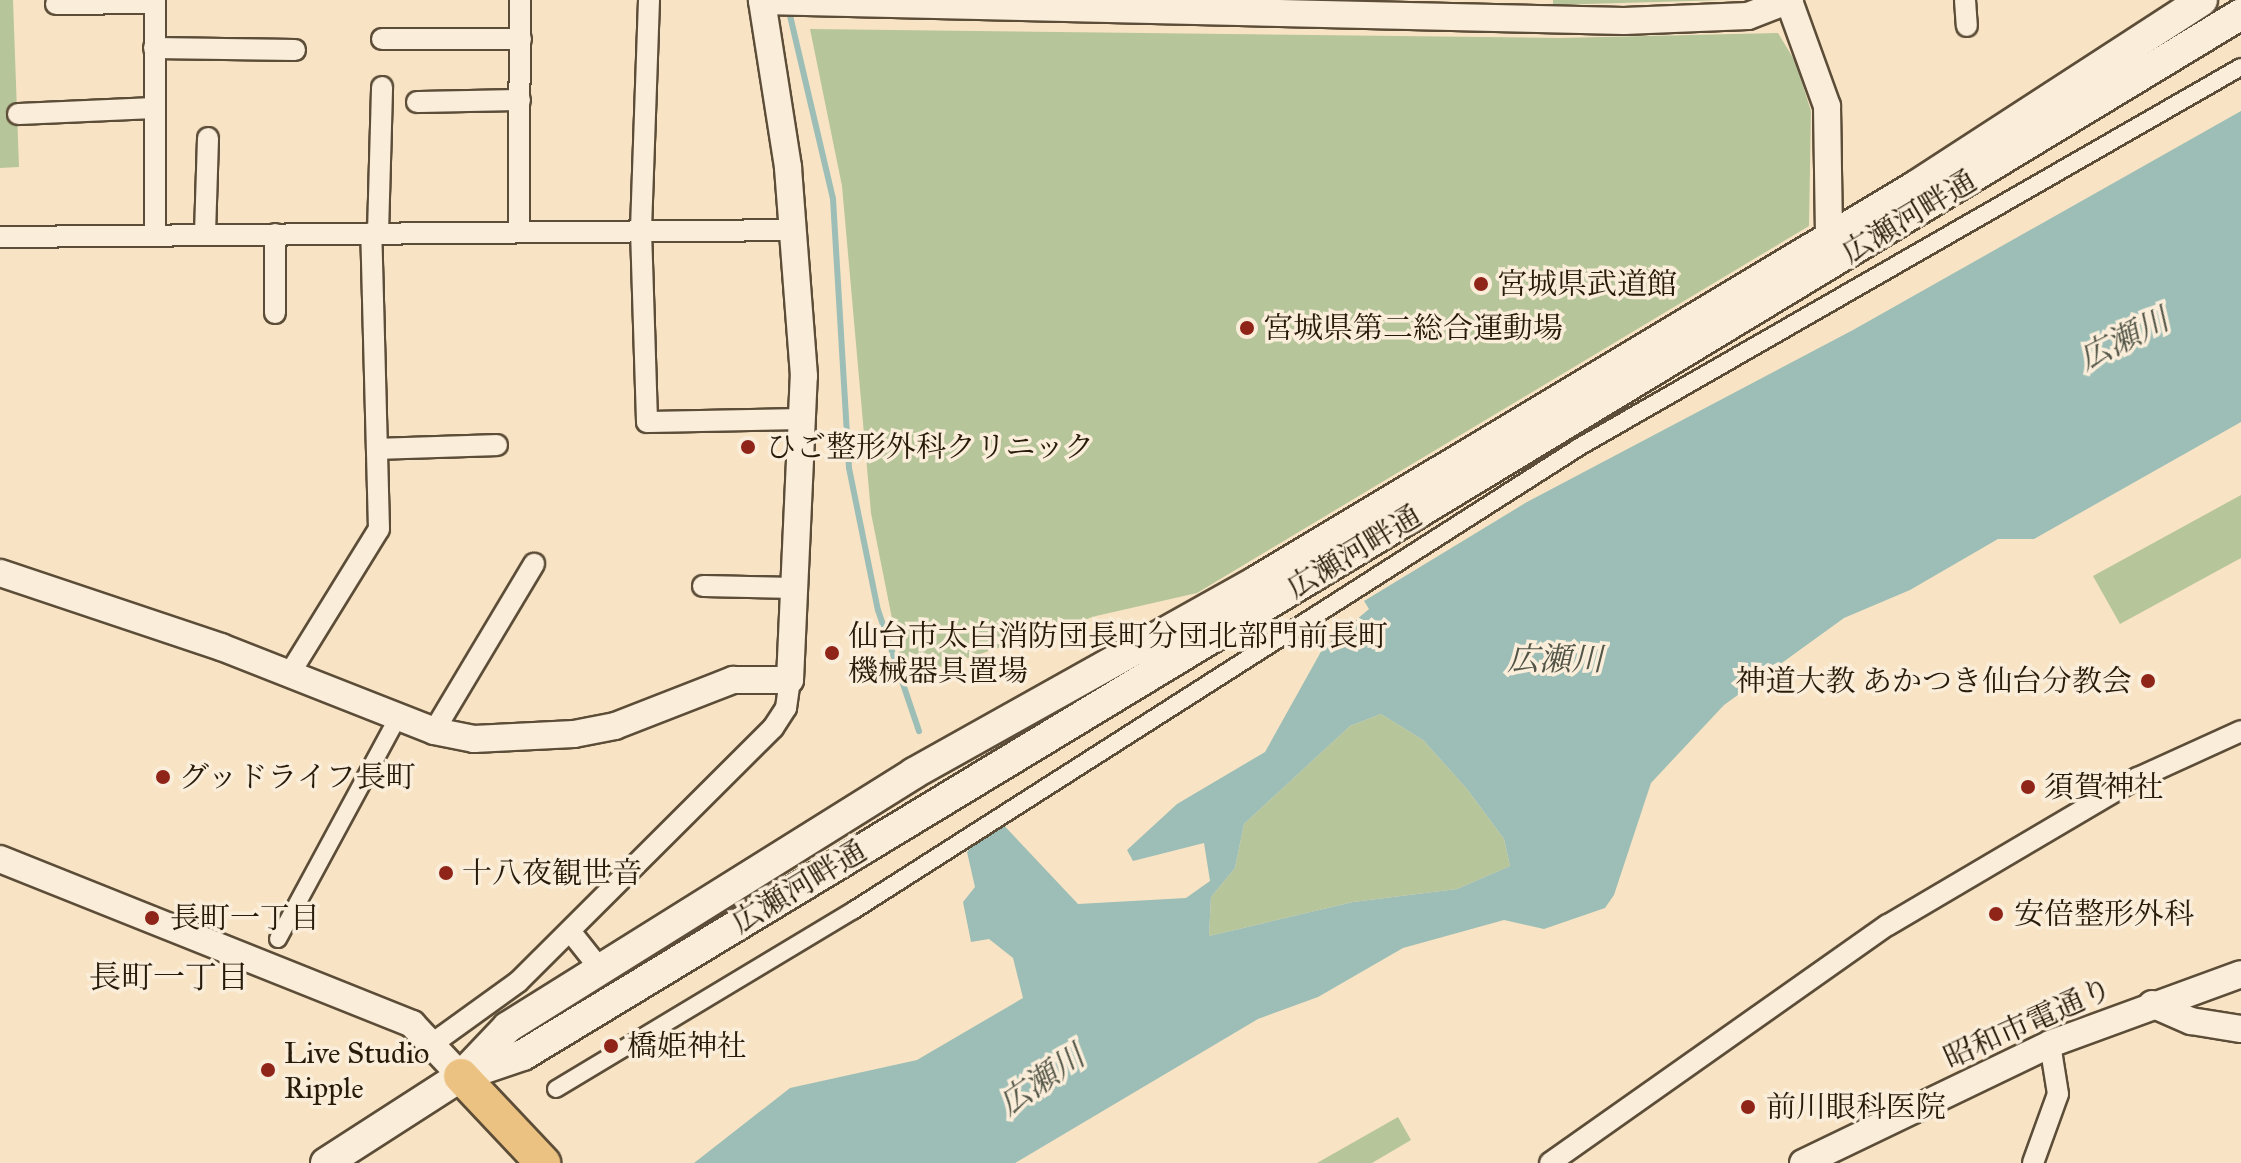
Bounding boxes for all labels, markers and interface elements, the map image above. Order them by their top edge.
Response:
street label: 広瀬河畔通 [1835,163,1983,271]
place label: 宮城県武道館 [1497,266,1677,302]
marker: 宮城県武道館 [1472,275,1490,293]
water label: 広瀬川 [2073,301,2175,379]
place label: 宮城県第二総合運動場 [1263,310,1563,346]
marker: 宮城県第二総合運動場 [1238,319,1256,337]
place label: ひご整形外科クリニック [766,429,1096,465]
marker: ひご整形外科クリニック [737,436,759,458]
street label: 広瀬河畔通 [1280,498,1428,606]
place label: 仙台市太白消防団長町分団北部門前長町 機械器具置場 [848,618,1388,688]
water label: 広瀬川 [1507,641,1603,679]
marker: 仙台市太白消防団長町分団北部門前長町 機械器具置場 [823,644,841,662]
place label: 神道大教 あかつき仙台分教会 [1736,663,2132,699]
marker: 神道大教 あかつき仙台分教会 [2139,672,2157,690]
place label: グッドライフ長町 [179,759,419,795]
marker: グッドライフ長町 [154,768,172,786]
place label: 須賀神社 [2044,769,2164,805]
marker: 須賀神社 [2019,778,2037,796]
street label: 広瀬河畔通 [725,833,873,941]
place label: 十八夜観世音 [462,855,642,891]
marker: 十八夜観世音 [437,864,455,882]
place label: 安倍整形外科 [2014,896,2194,932]
place label: 長町一丁目 [170,900,320,936]
marker: 安倍整形外科 [1985,903,2007,925]
marker: 長町一丁目 [141,907,163,929]
district label: 長町一丁目 [89,959,249,997]
street label: 昭和市電通り [1938,970,2118,1076]
place label: 橋姫神社 [627,1028,747,1064]
place label: Live Studio Ripple [284,1035,429,1106]
marker: 橋姫神社 [602,1037,620,1055]
water label: 広瀬川 [992,1038,1092,1124]
marker: Live Studio Ripple [259,1061,277,1079]
place label: 前川眼科医院 [1766,1089,1946,1125]
marker: 前川眼科医院 [1737,1096,1759,1118]

